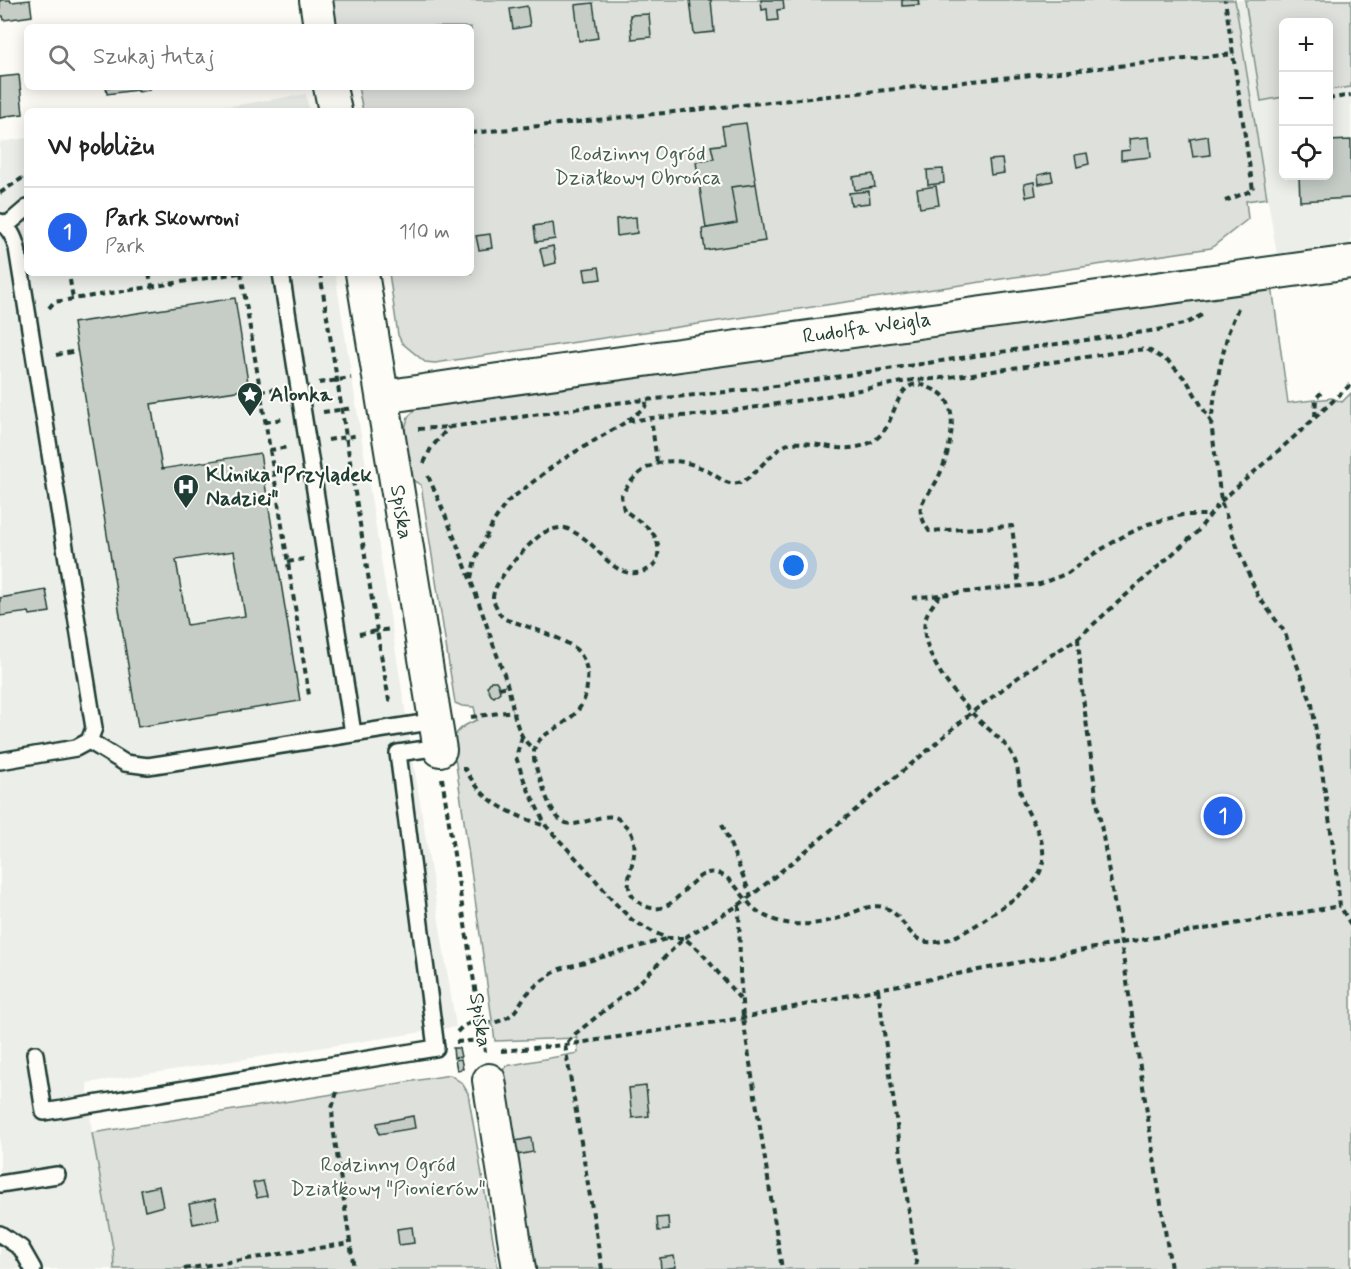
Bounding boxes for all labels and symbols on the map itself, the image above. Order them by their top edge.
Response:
park label: Rodzinny Ogród Działkowy Obrońca [555,140,721,192]
street label: Rudolfa Weigla [801,305,933,351]
place icon: Alonka [235,380,265,418]
place label: Alonka [270,381,334,409]
place label: Klinika "Przylądek Nadziei" [206,461,372,513]
hospital icon: Klinika "Przylądek Nadziei" [171,472,201,510]
street label: Spiska [383,483,419,541]
your location [779,551,808,580]
pin: 1 [1204,794,1242,838]
street label: Spiska [462,991,498,1049]
park label: Rodzinny Ogród Działkowy "Pionierów" [290,1151,486,1203]

